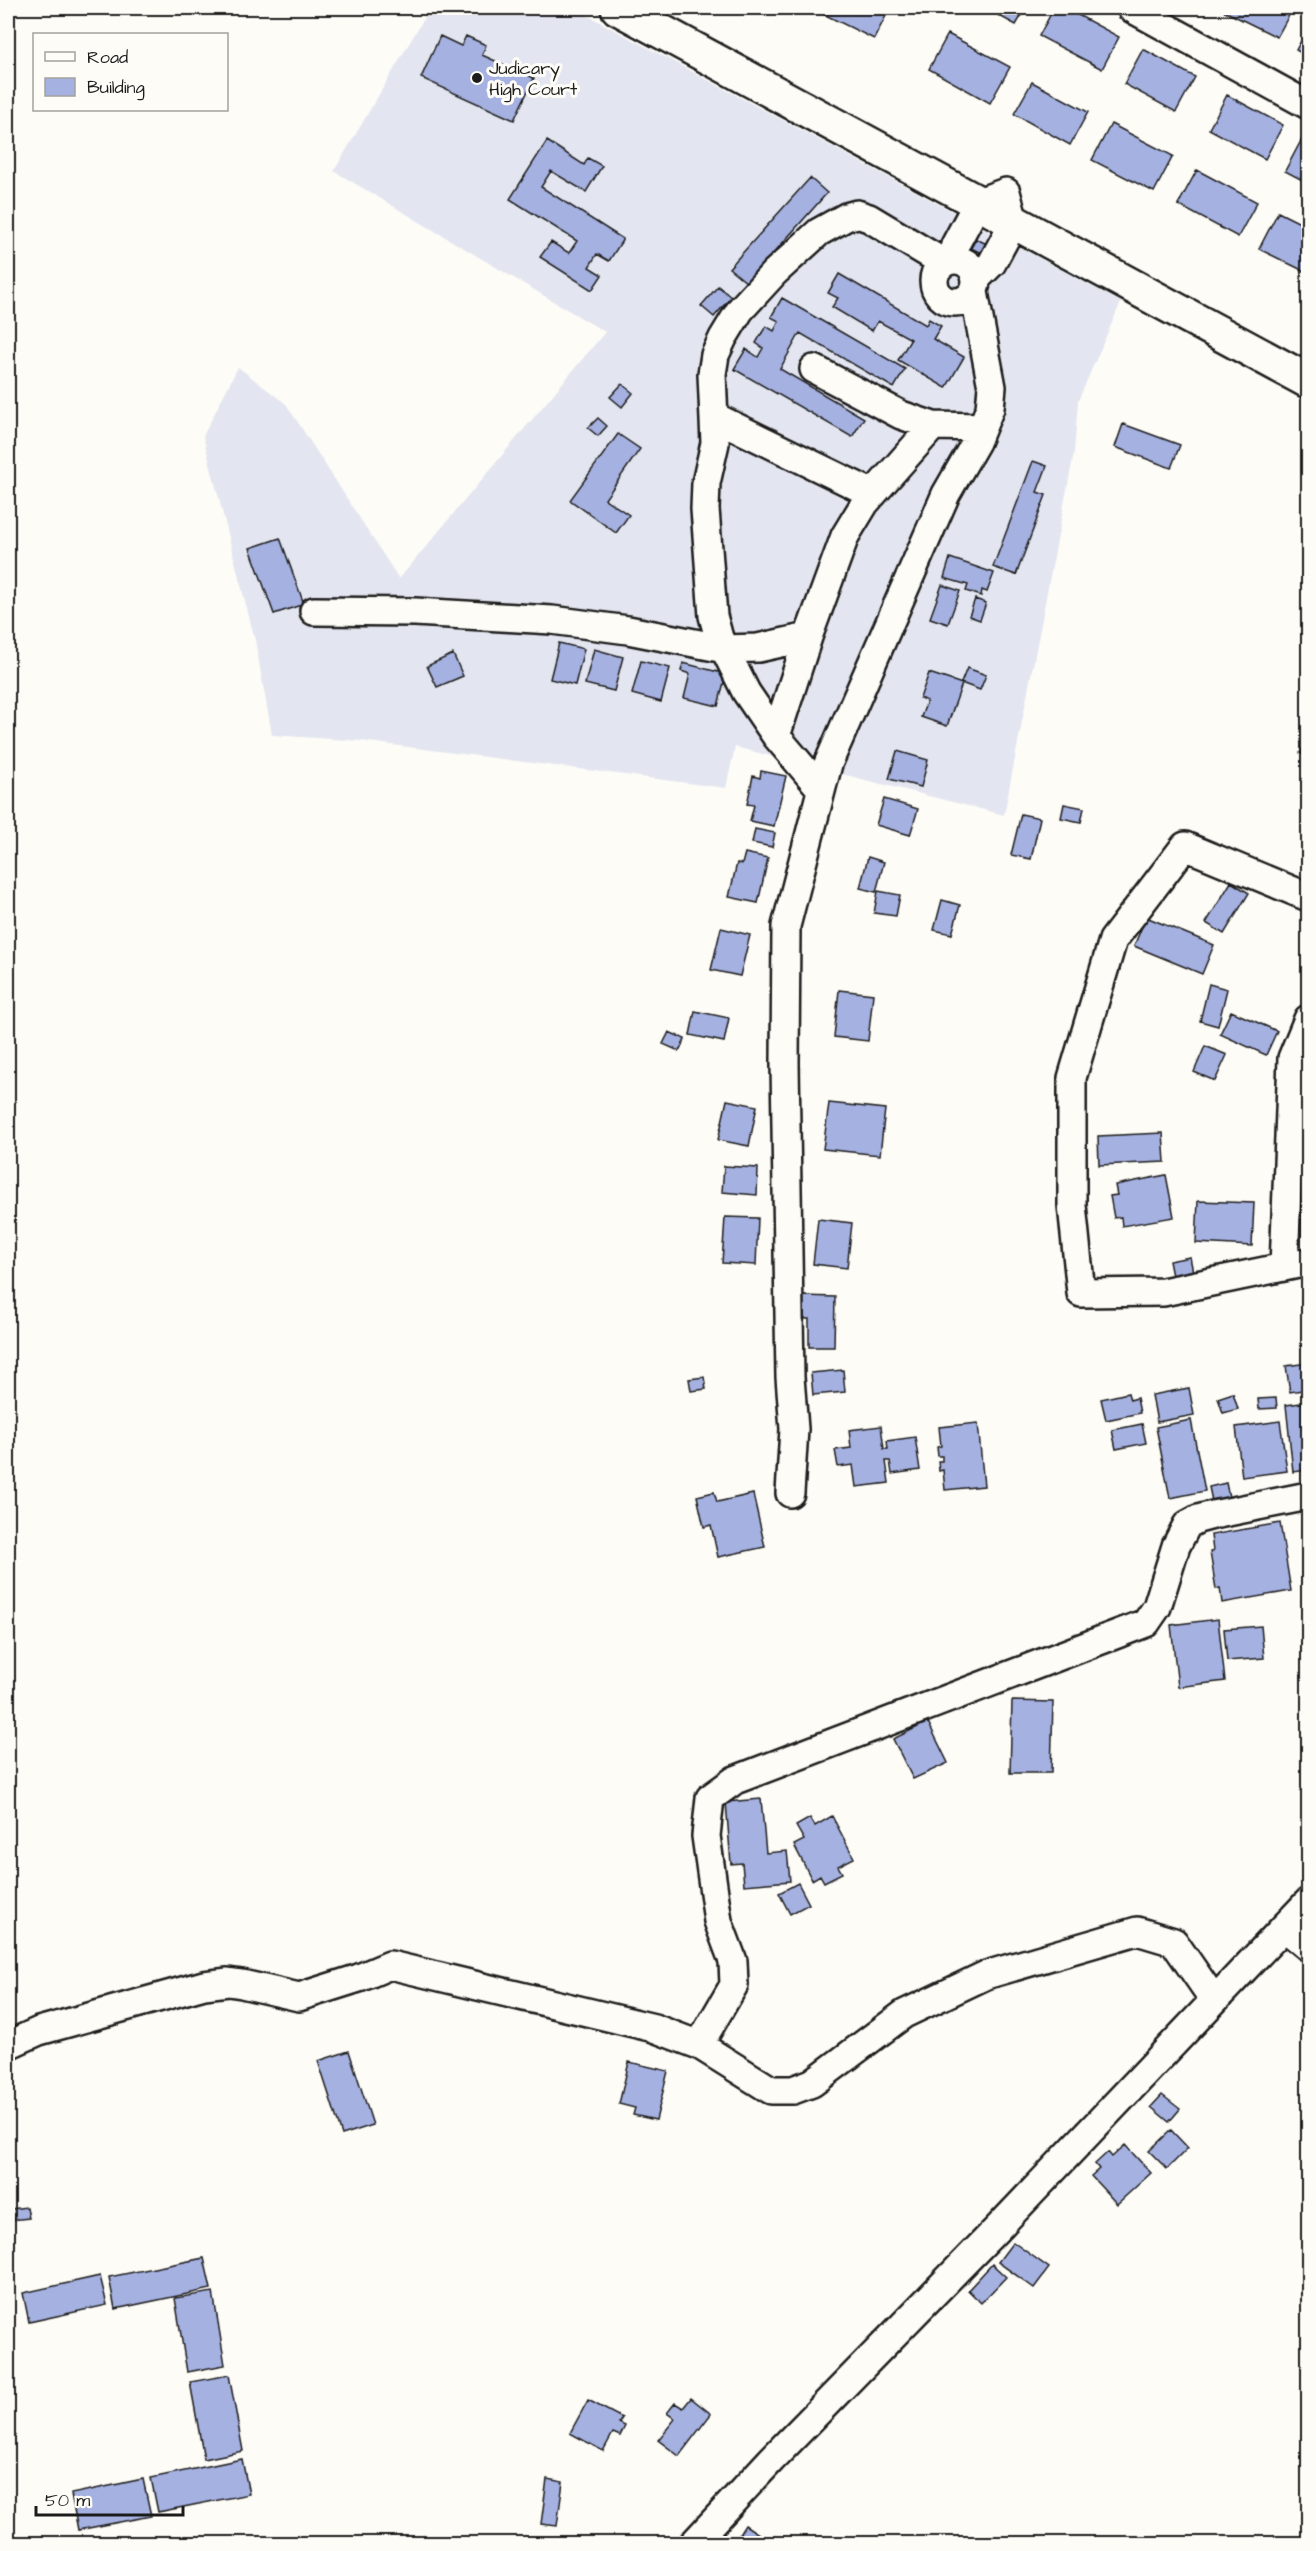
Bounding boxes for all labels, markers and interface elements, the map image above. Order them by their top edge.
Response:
legend [33,33,228,111]
text: Road [87,45,128,70]
place label: Judicary High Court [489,56,578,103]
marker: Judicary High Court [470,71,484,85]
text: Building [87,75,145,101]
scale bar [36,2479,183,2517]
text: 50 m [45,2488,90,2513]

